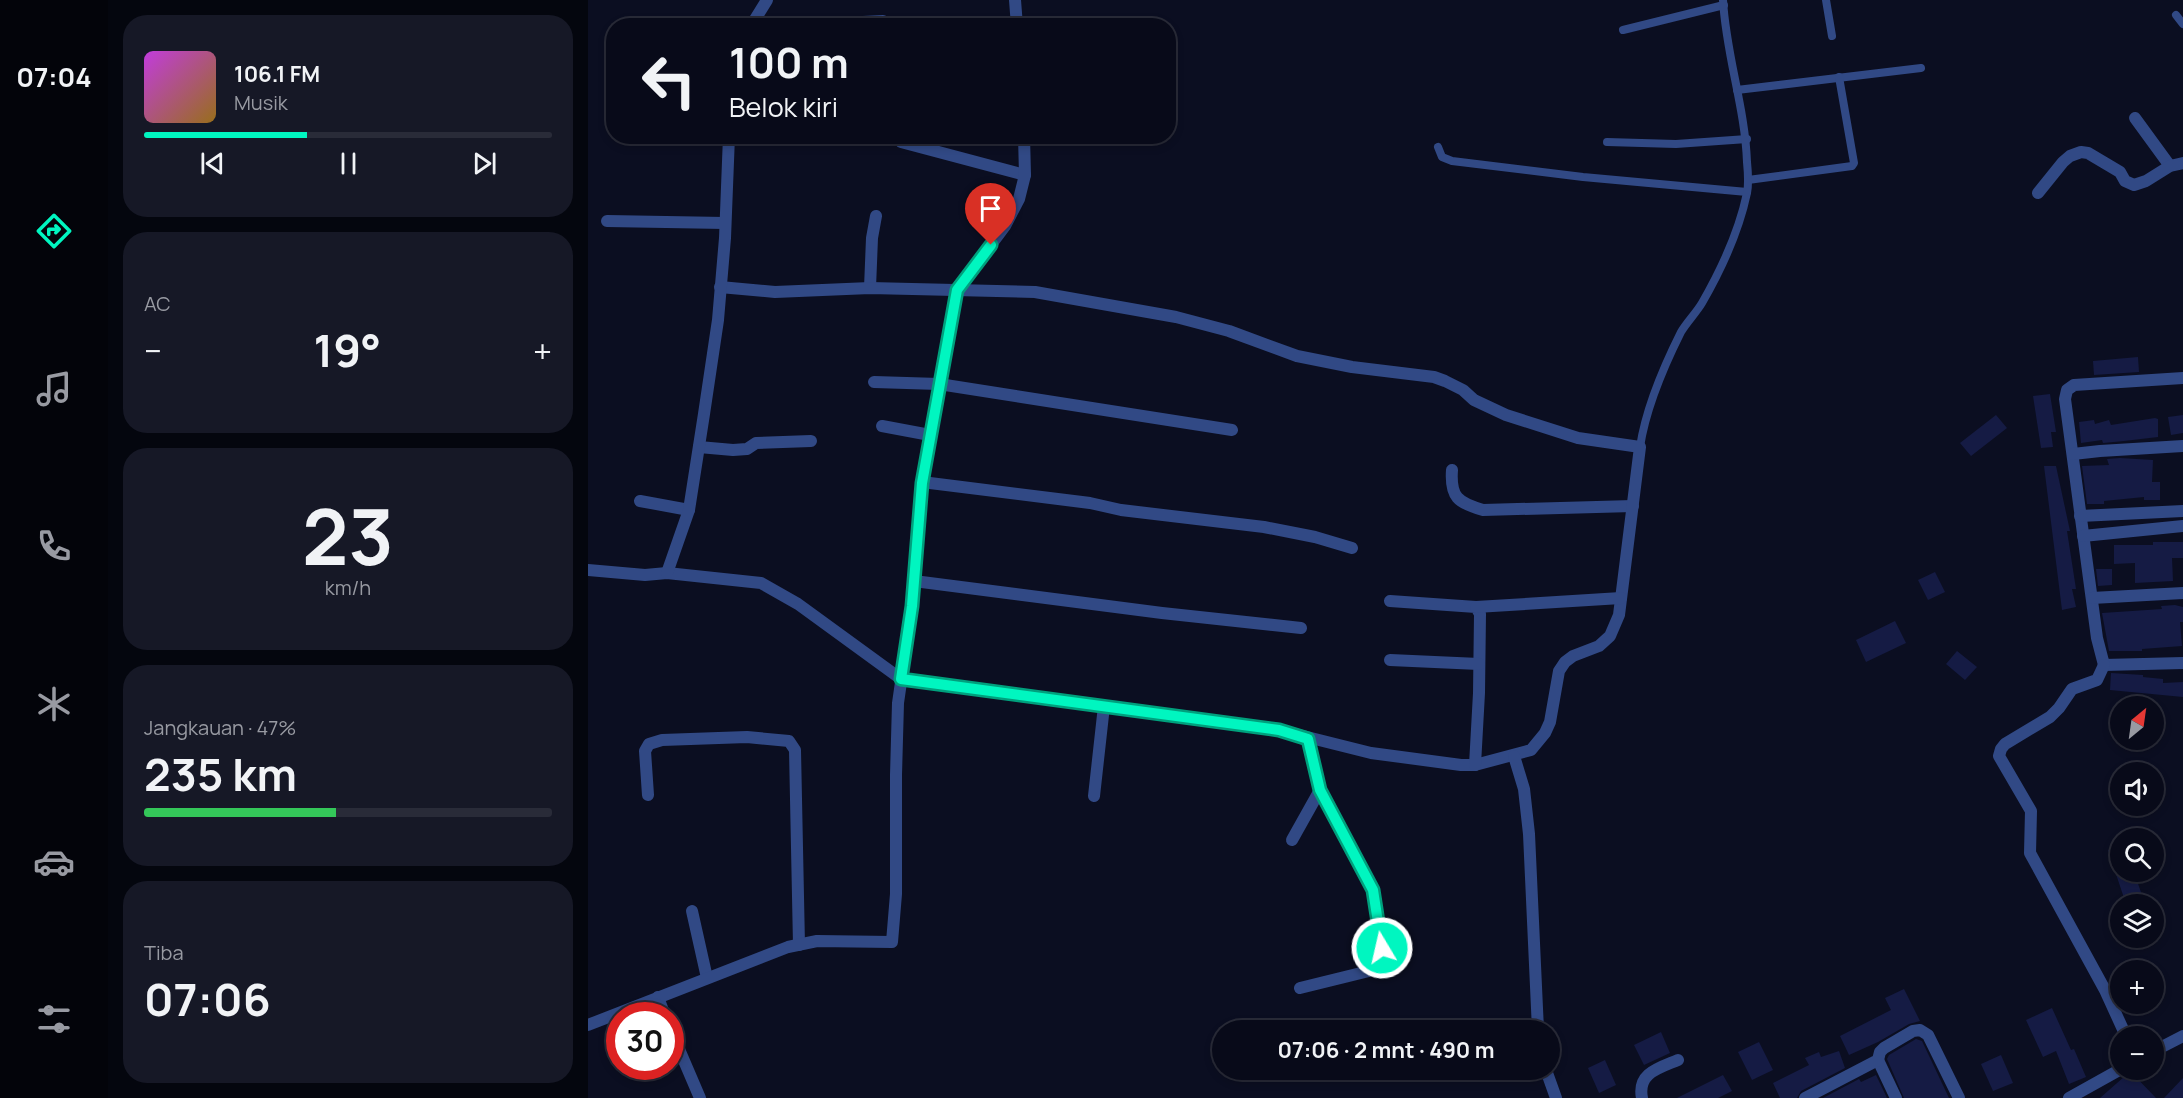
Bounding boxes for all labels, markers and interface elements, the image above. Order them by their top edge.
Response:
text: 100 m [729,33,849,91]
icon: left [630,42,708,120]
text: 07:04 [16,58,92,95]
text: 106.1 FM [234,59,320,89]
text: Belok kiri [729,88,838,125]
text: Musik [234,89,288,116]
icon: previous [196,147,229,180]
icon: pause [332,147,365,180]
icon: next [468,147,501,180]
pin [965,183,1016,245]
icon: arrive [974,192,1007,225]
icon: directions [33,210,75,252]
text: AC [144,290,171,317]
text: 19° [313,319,381,381]
text: − [144,328,162,373]
text: + [533,328,552,373]
icon: music [33,368,75,410]
text: 23 [302,482,394,588]
icon: phone [33,525,75,567]
text: km/h [325,574,371,601]
icon: climate [33,683,75,725]
north arrow [2110,696,2164,750]
map controls [2110,696,2164,1080]
text: Jangkauan · 47% [144,714,296,741]
text: 235 km [144,743,297,805]
button: sound [2110,762,2164,816]
button: search [2110,828,2164,882]
icon: car [33,841,75,883]
button: layers [2110,894,2164,948]
position arrow [1350,916,1414,980]
text: Tiba [144,939,184,966]
button: + [2110,960,2164,1014]
text: 07:06 [144,968,271,1030]
icon: filters [33,998,75,1040]
speed limit sign: 30 [606,1002,684,1080]
button: − [2110,1026,2164,1080]
text: 07:06 · 2 mnt · 490 m [1278,1035,1494,1065]

